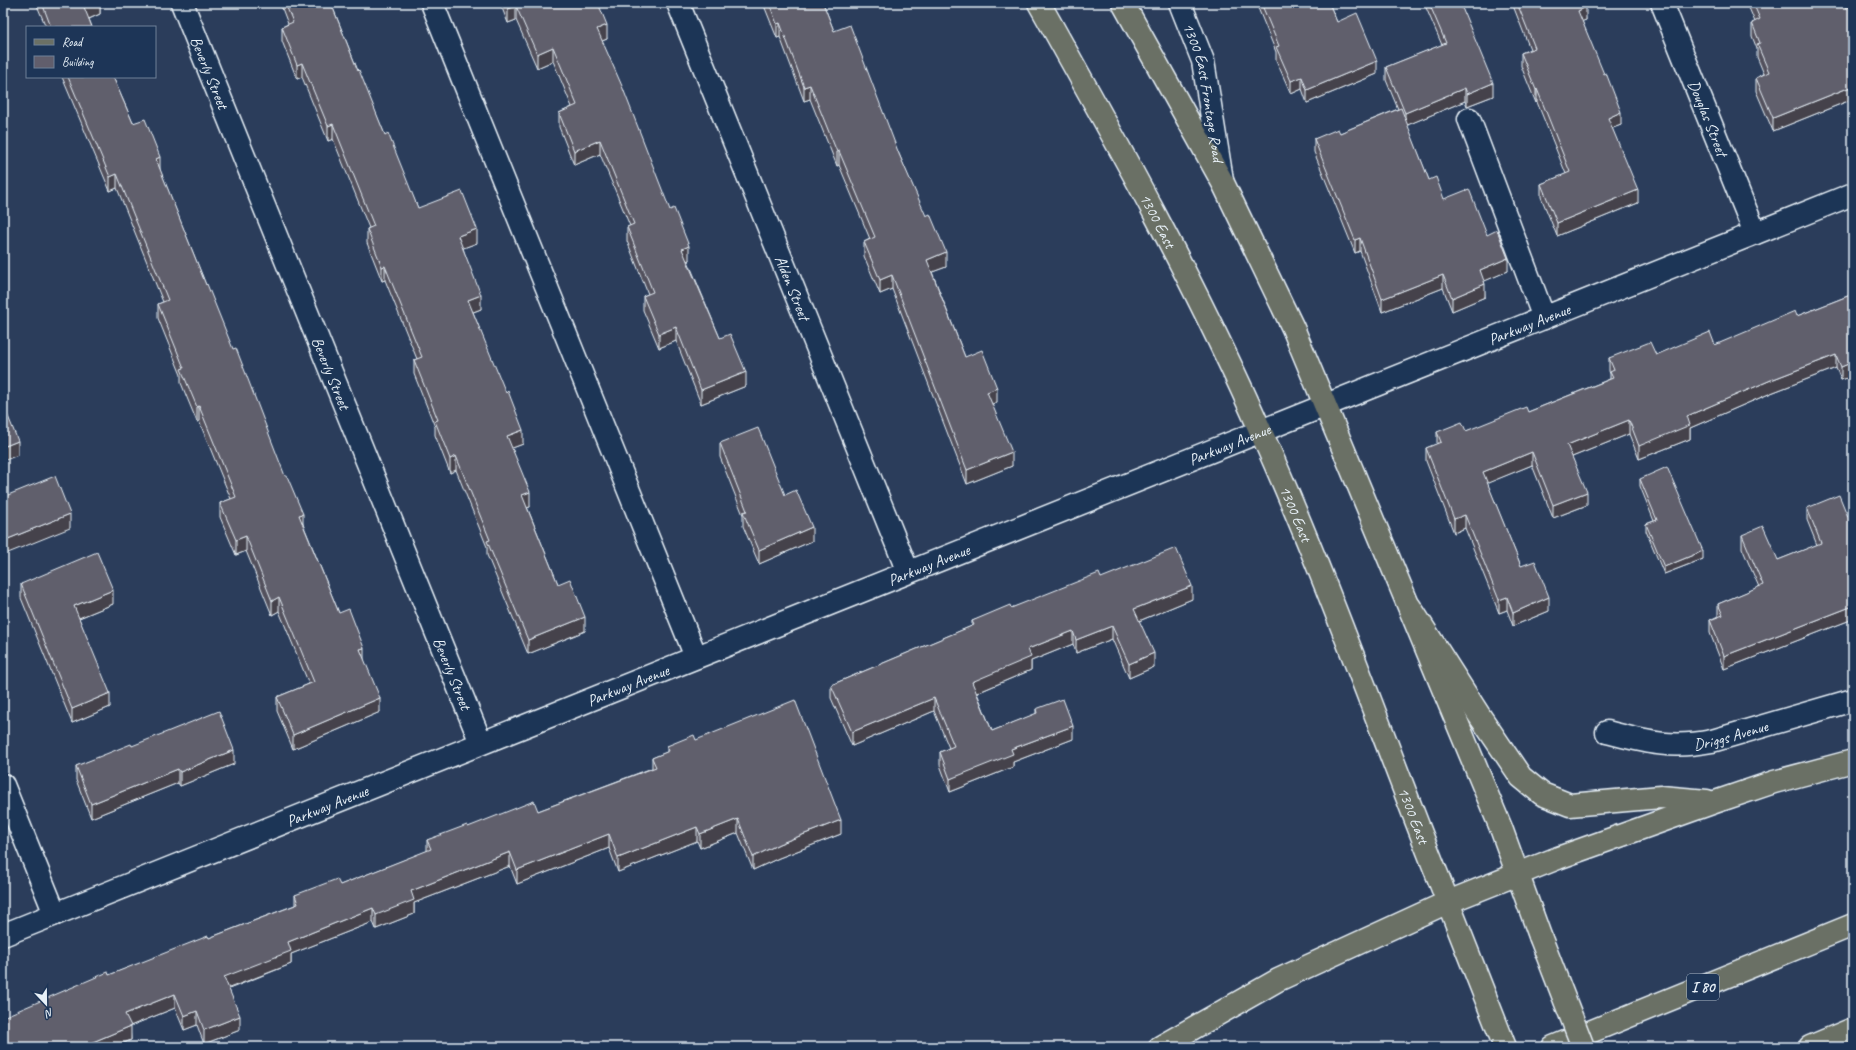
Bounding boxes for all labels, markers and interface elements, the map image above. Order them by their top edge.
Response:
street label: 1300 East Frontage Road [1178,20,1228,166]
legend [26,26,156,78]
text: Road [62,34,84,50]
street label: Beverly Street [186,34,233,114]
text: Building [62,54,94,70]
street label: Douglas Street [1683,77,1733,162]
street label: 1300 East [1135,190,1181,253]
street label: Alden Street [770,253,815,326]
street label: Parkway Avenue [1486,299,1575,350]
street label: Beverly Street [307,334,355,414]
street label: Parkway Avenue [1186,419,1275,470]
street label: 1300 East [1275,483,1316,546]
street label: Parkway Avenue [885,539,974,591]
street label: Beverly Street [428,635,476,714]
street label: Parkway Avenue [584,660,674,711]
street label: Driggs Avenue [1693,716,1772,755]
street label: Parkway Avenue [284,780,373,831]
street label: 1300 East [1393,785,1434,848]
road number: I 80 [1687,974,1719,1000]
north arrow [26,984,66,1024]
text: N [42,1006,56,1022]

